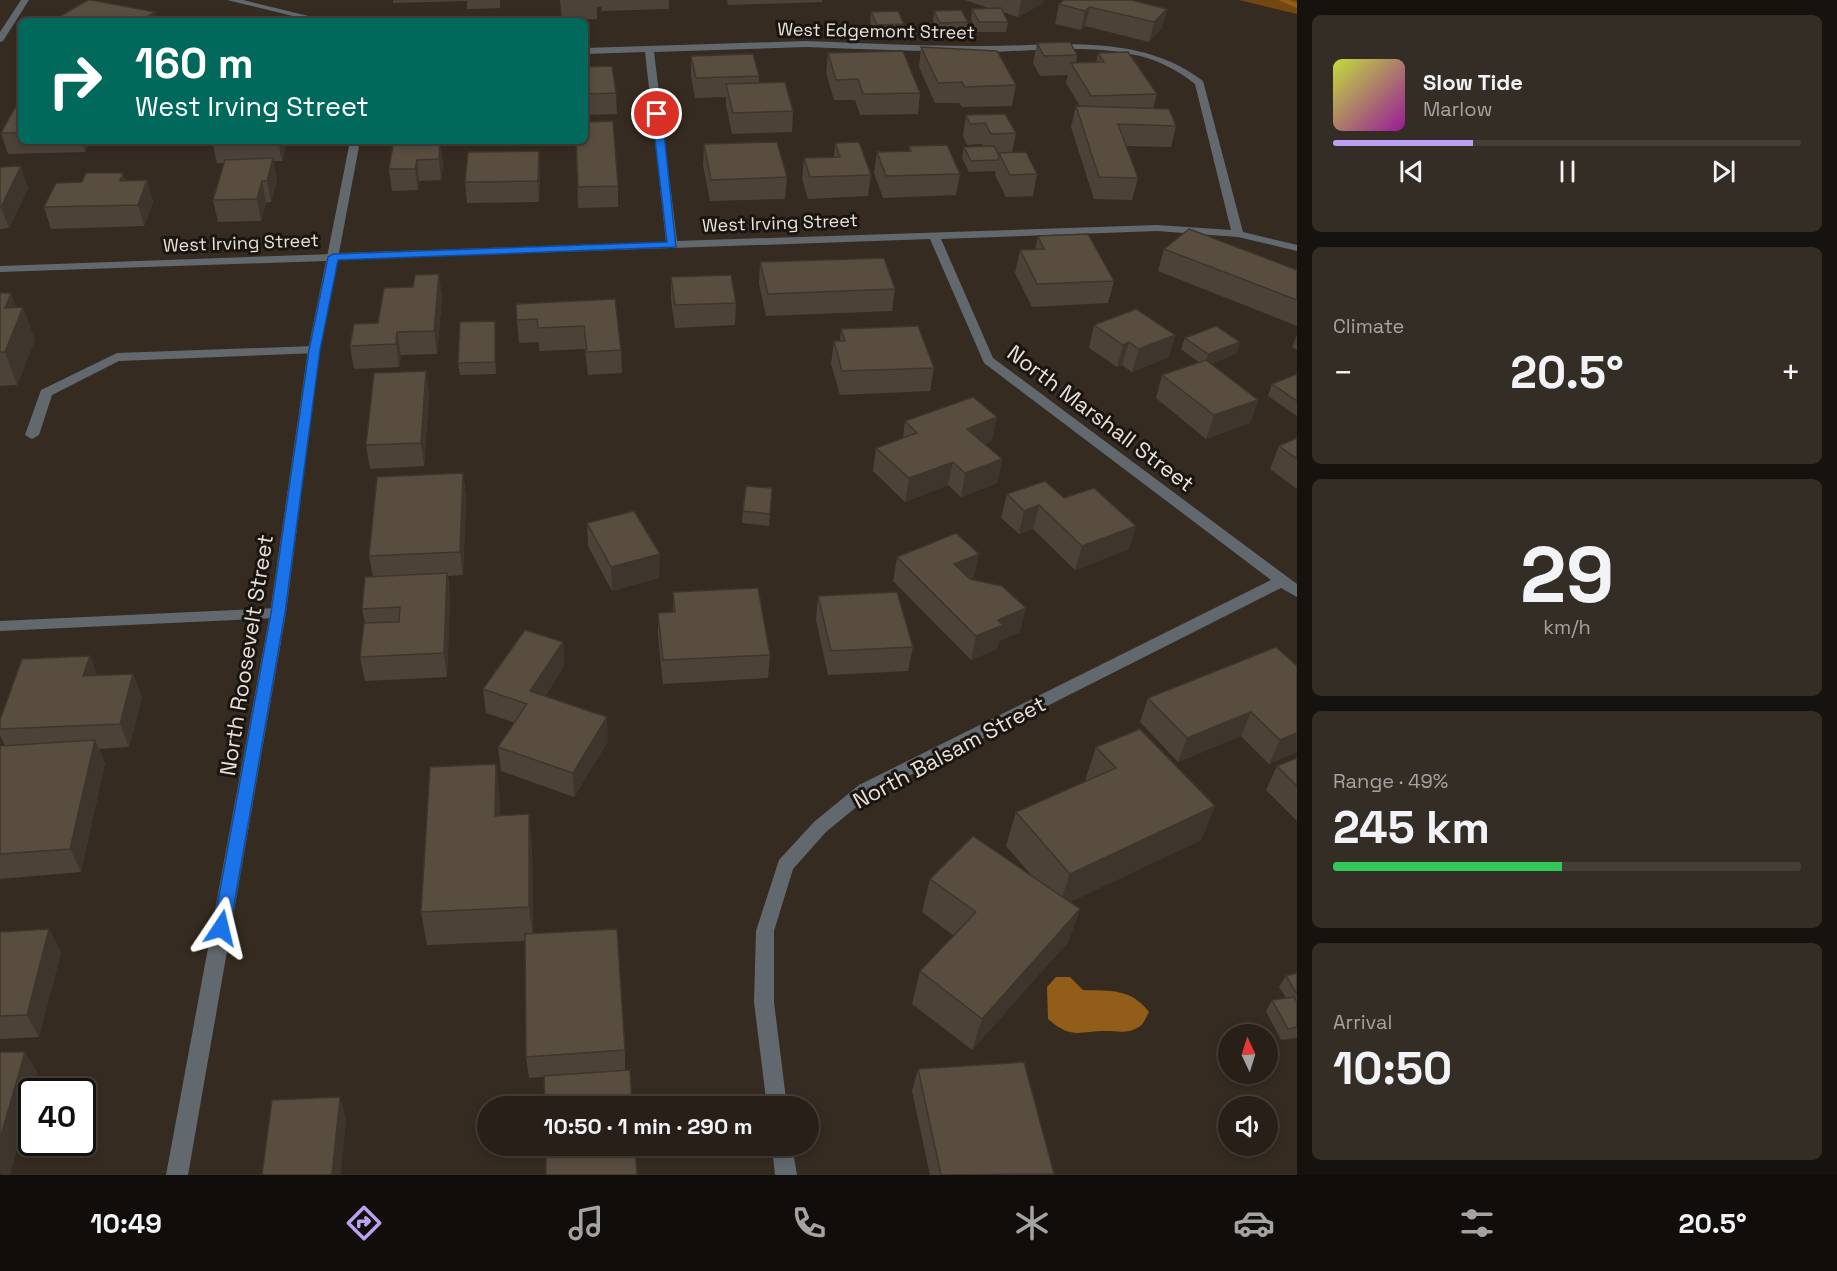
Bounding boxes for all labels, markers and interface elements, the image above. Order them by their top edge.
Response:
street label: West Edgemont Street [777,17,975,44]
text: 160 m [135,37,254,90]
icon: right [36,42,114,120]
text: Slow Tide [1423,68,1523,96]
pin [631,88,682,139]
text: West Irving Street [135,89,369,124]
text: Marlow [1423,96,1492,122]
icon: arrive [640,97,673,130]
icon: previous [1395,155,1428,188]
icon: pause [1551,155,1584,188]
icon: next [1707,155,1740,188]
street label: West Irving Street [702,208,858,237]
street label: West Irving Street [163,228,319,257]
text: Climate [1333,313,1404,339]
street label: North Marshall Street [1002,339,1200,497]
text: 20.5° [1510,344,1624,401]
text: − [1333,352,1353,394]
text: + [1781,352,1801,394]
text: 29 [1520,525,1614,625]
street label: North Roosevelt Street [213,532,279,778]
text: km/h [1543,614,1591,640]
street label: North Balsam Street [848,689,1050,815]
text: Range · 49% [1333,768,1448,794]
text: 245 km [1333,799,1490,856]
position arrow [189,896,253,960]
text: Arrival [1333,1009,1392,1035]
north arrow [1218,1024,1278,1084]
map controls [1218,1024,1278,1156]
text: 10:50 [1333,1040,1452,1097]
speed limit sign: 40 [18,1078,96,1156]
button: sound [1218,1096,1278,1156]
text: 10:50 · 1 min · 290 m [543,1112,753,1140]
icon: directions [343,1202,385,1244]
icon: music [565,1202,607,1244]
icon: phone [788,1202,830,1244]
icon: climate [1011,1202,1053,1244]
icon: car [1233,1202,1275,1244]
icon: filters [1456,1202,1498,1244]
text: 10:49 [90,1206,162,1241]
text: 20.5° [1679,1206,1747,1241]

